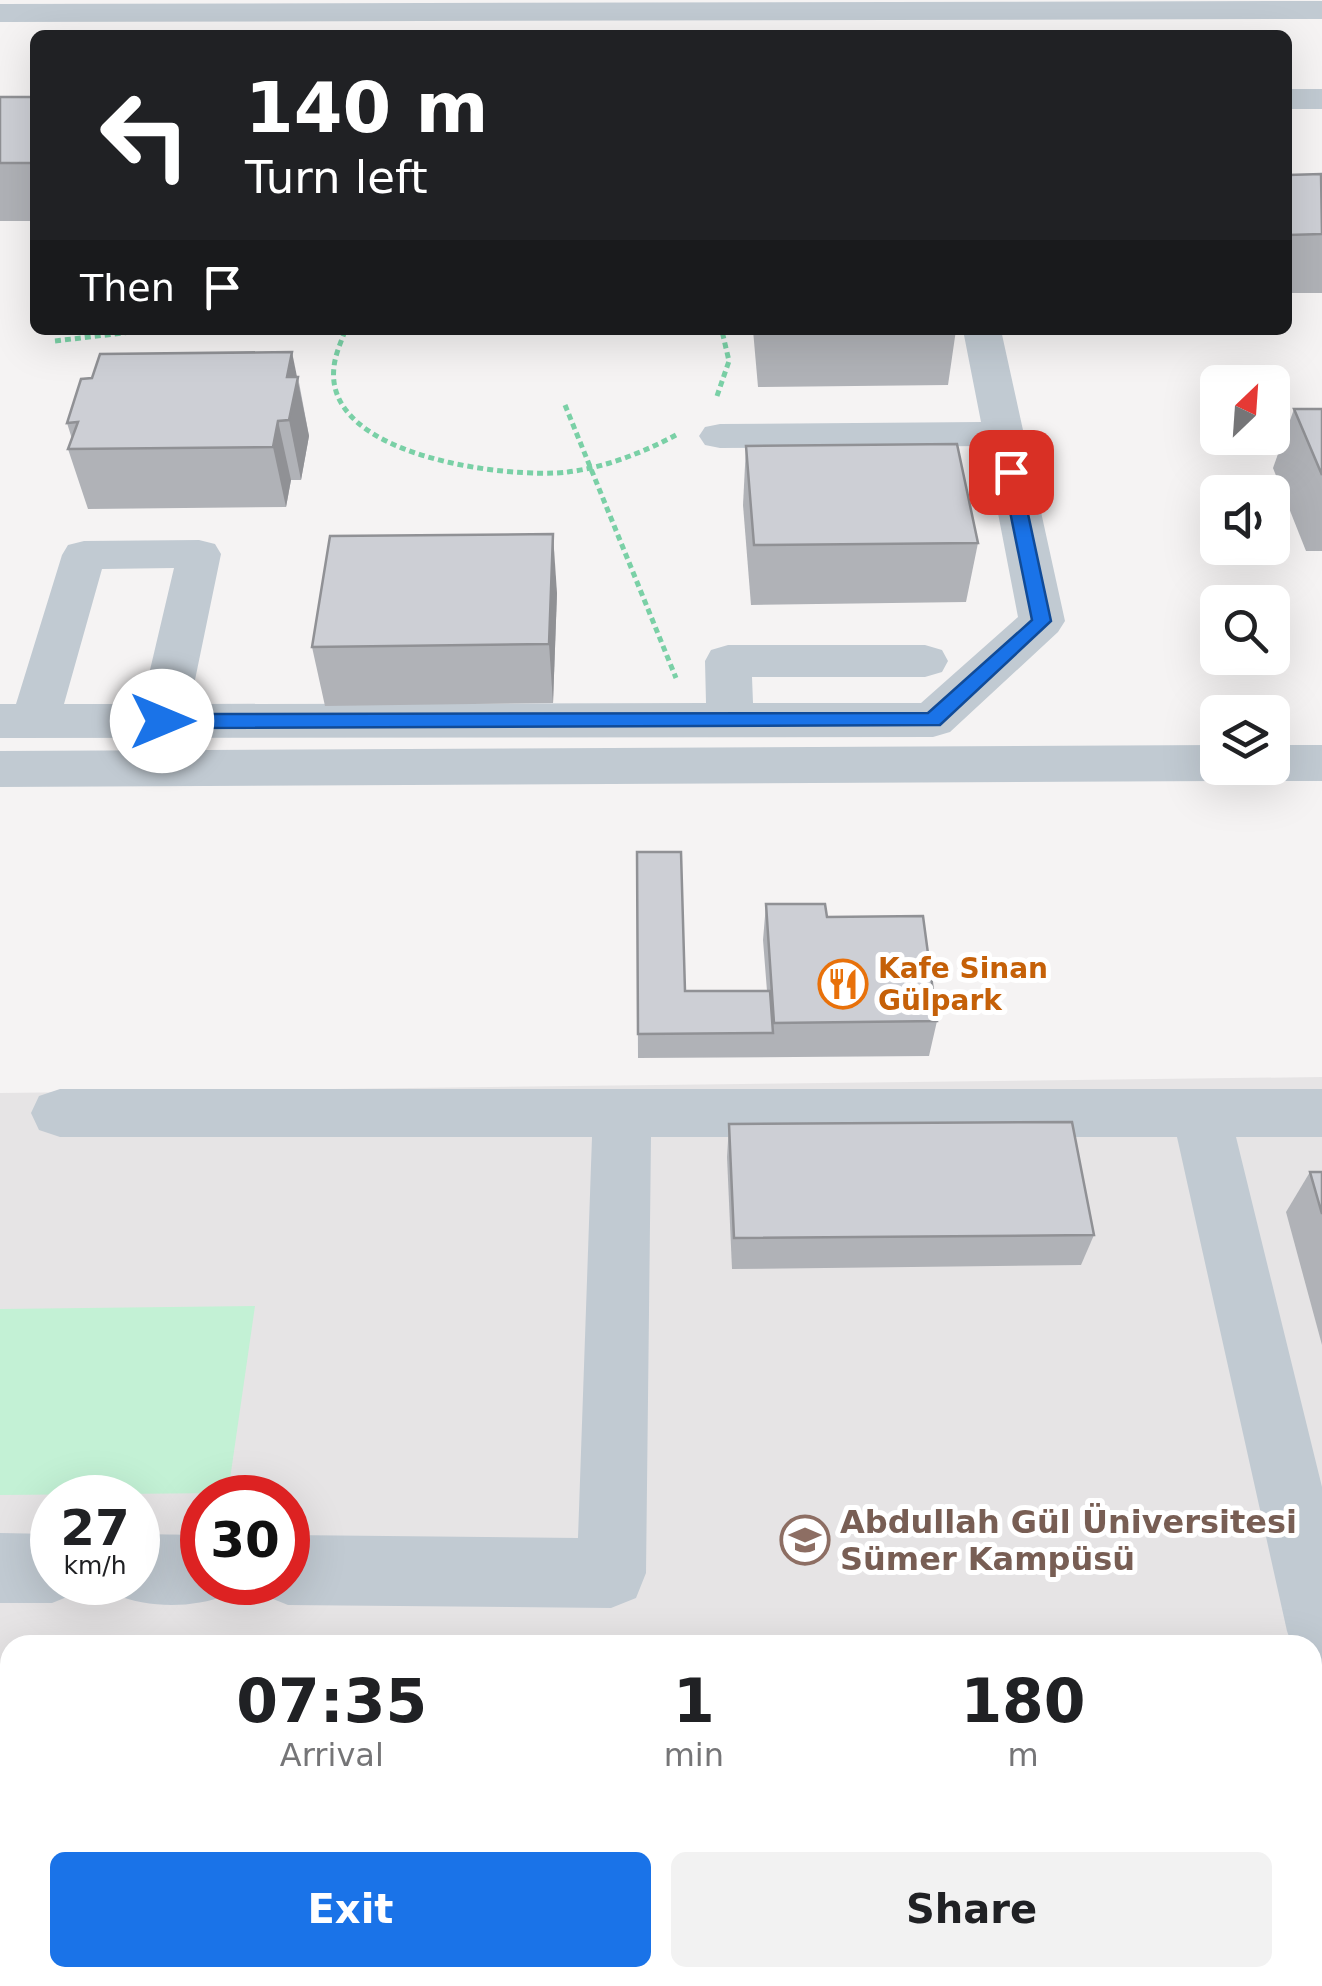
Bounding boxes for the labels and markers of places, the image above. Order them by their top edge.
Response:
pin [969,430,1054,515]
place label: Kafe Sinan Gülpark [878,952,1048,1017]
restaurant icon: Kafe Sinan Gülpark [817,958,869,1010]
place label: Abdullah Gül Üniversitesi Sümer Kampüsü [840,1503,1297,1578]
school or university icon: Abdullah Gül Üniversitesi Sümer Kampüsü [779,1514,831,1566]

